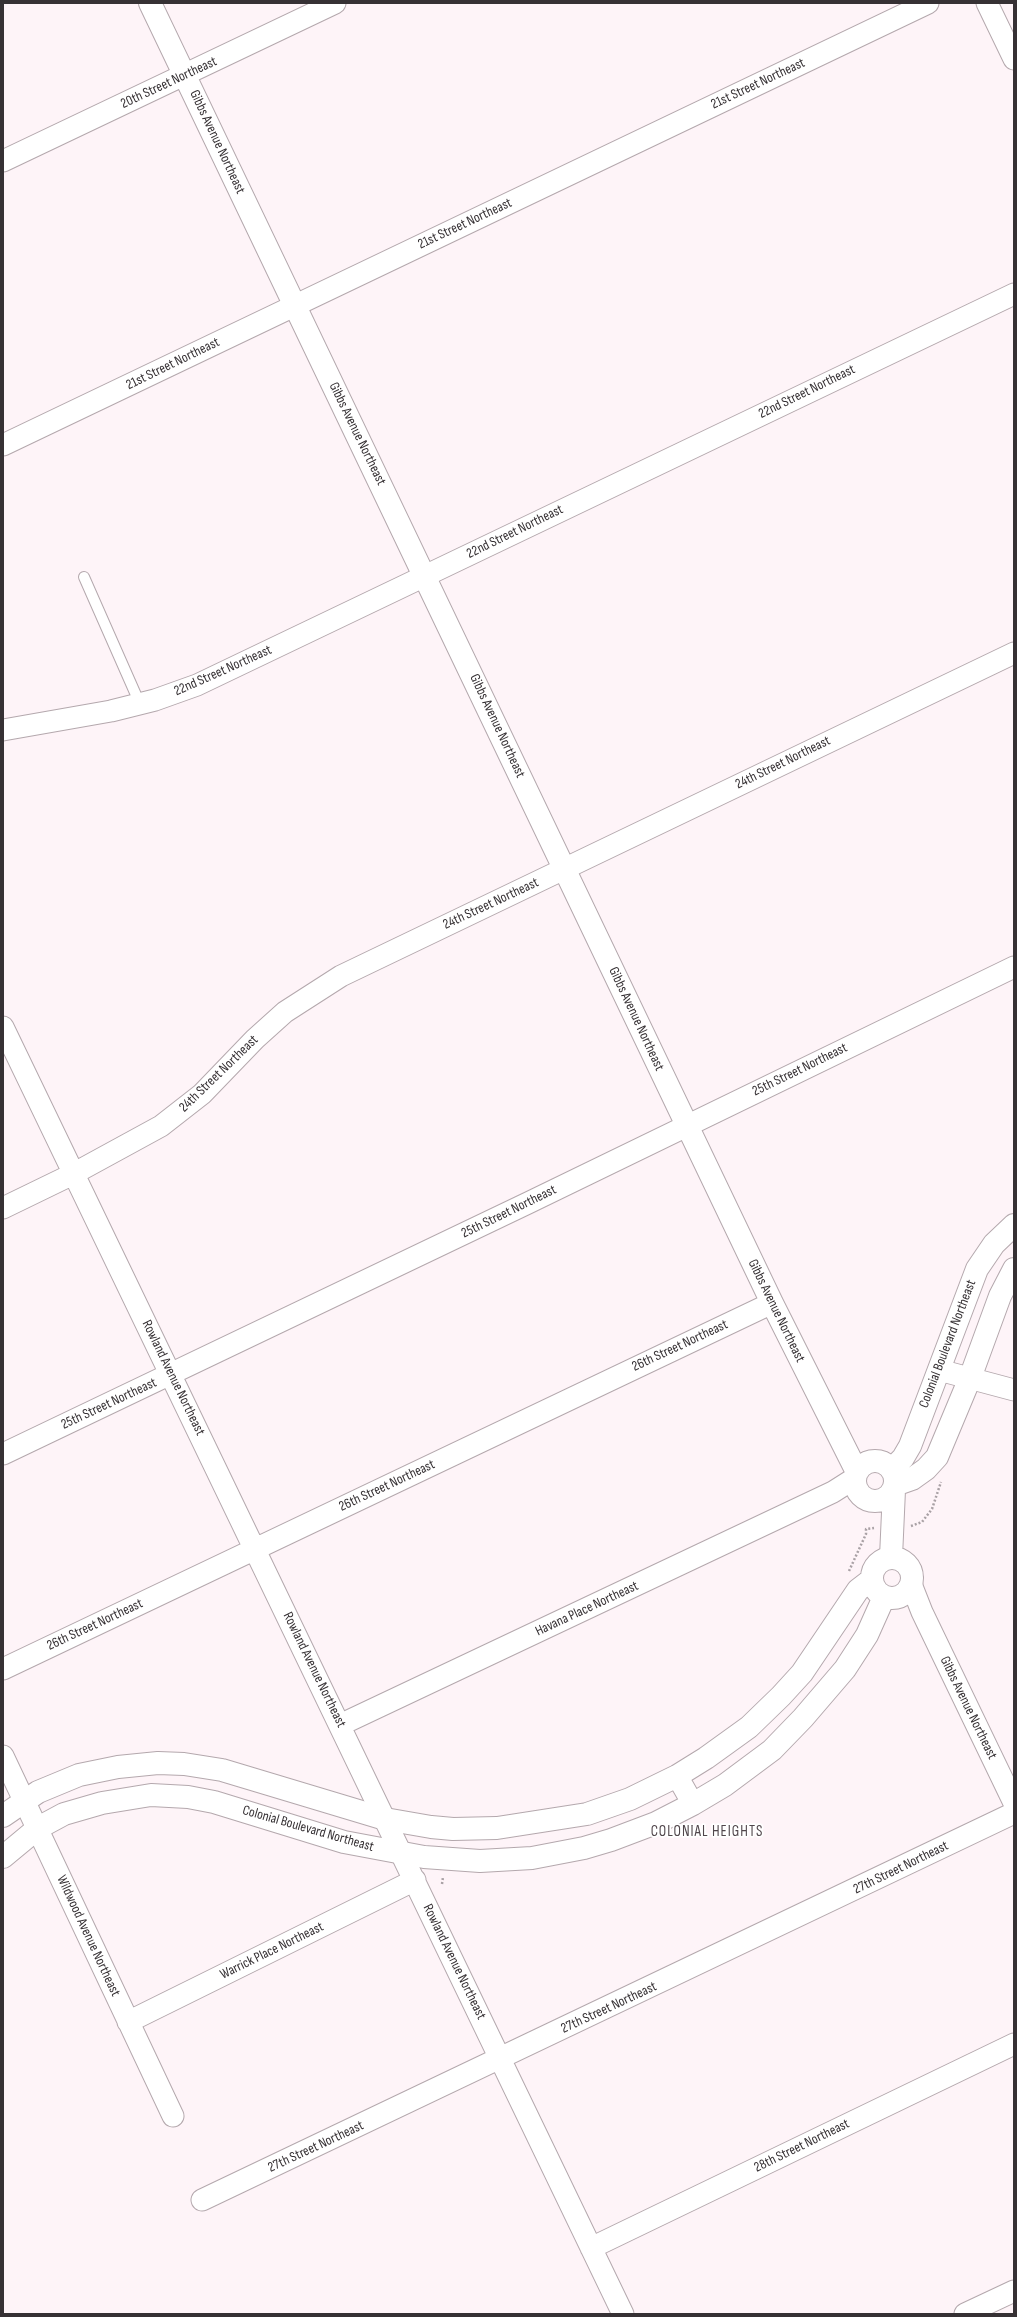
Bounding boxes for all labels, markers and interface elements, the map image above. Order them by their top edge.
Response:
street label: 20th Street Northeast [118,53,220,113]
street label: 21st Street Northeast [708,55,808,113]
street label: Gibbs Avenue Northeast [186,87,248,197]
street label: 21st Street Northeast [415,195,515,253]
street label: 21st Street Northeast [124,334,222,394]
street label: 22nd Street Northeast [756,361,858,423]
street label: Gibbs Avenue Northeast [325,380,389,488]
street label: 22nd Street Northeast [464,501,566,563]
street label: 22nd Street Northeast [172,642,274,700]
street label: Gibbs Avenue Northeast [466,671,528,781]
street label: 24th Street Northeast [733,733,833,793]
street label: 24th Street Northeast [441,875,541,933]
street label: Gibbs Avenue Northeast [605,964,667,1074]
street label: 24th Street Northeast [176,1032,262,1116]
street label: 25th Street Northeast [750,1040,850,1100]
street label: 25th Street Northeast [459,1182,559,1242]
street label: Gibbs Avenue Northeast [744,1257,808,1365]
street label: Colonial Boulevard Northeast [916,1278,980,1410]
street label: 26th Street Northeast [629,1316,731,1376]
street label: Rowland Avenue Northeast [138,1318,208,1438]
street label: 25th Street Northeast [59,1375,159,1433]
street label: 26th Street Northeast [336,1456,438,1516]
street label: Havana Place Northeast [533,1578,641,1640]
street label: 26th Street Northeast [44,1595,146,1655]
street label: Rowland Avenue Northeast [279,1610,349,1730]
street label: Gibbs Avenue Northeast [936,1654,1000,1762]
street label: Colonial Boulevard Northeast [240,1802,376,1856]
district label: COLONIAL HEIGHTS [651,1823,763,1841]
street label: 27th Street Northeast [851,1838,951,1898]
street label: Wildwood Avenue Northeast [53,1873,123,1999]
street label: Rowland Avenue Northeast [419,1902,489,2022]
street label: Warrick Place Northeast [218,1919,326,1983]
street label: 27th Street Northeast [559,1979,659,2037]
street label: 28th Street Northeast [752,2116,852,2176]
street label: 27th Street Northeast [266,2118,366,2176]

